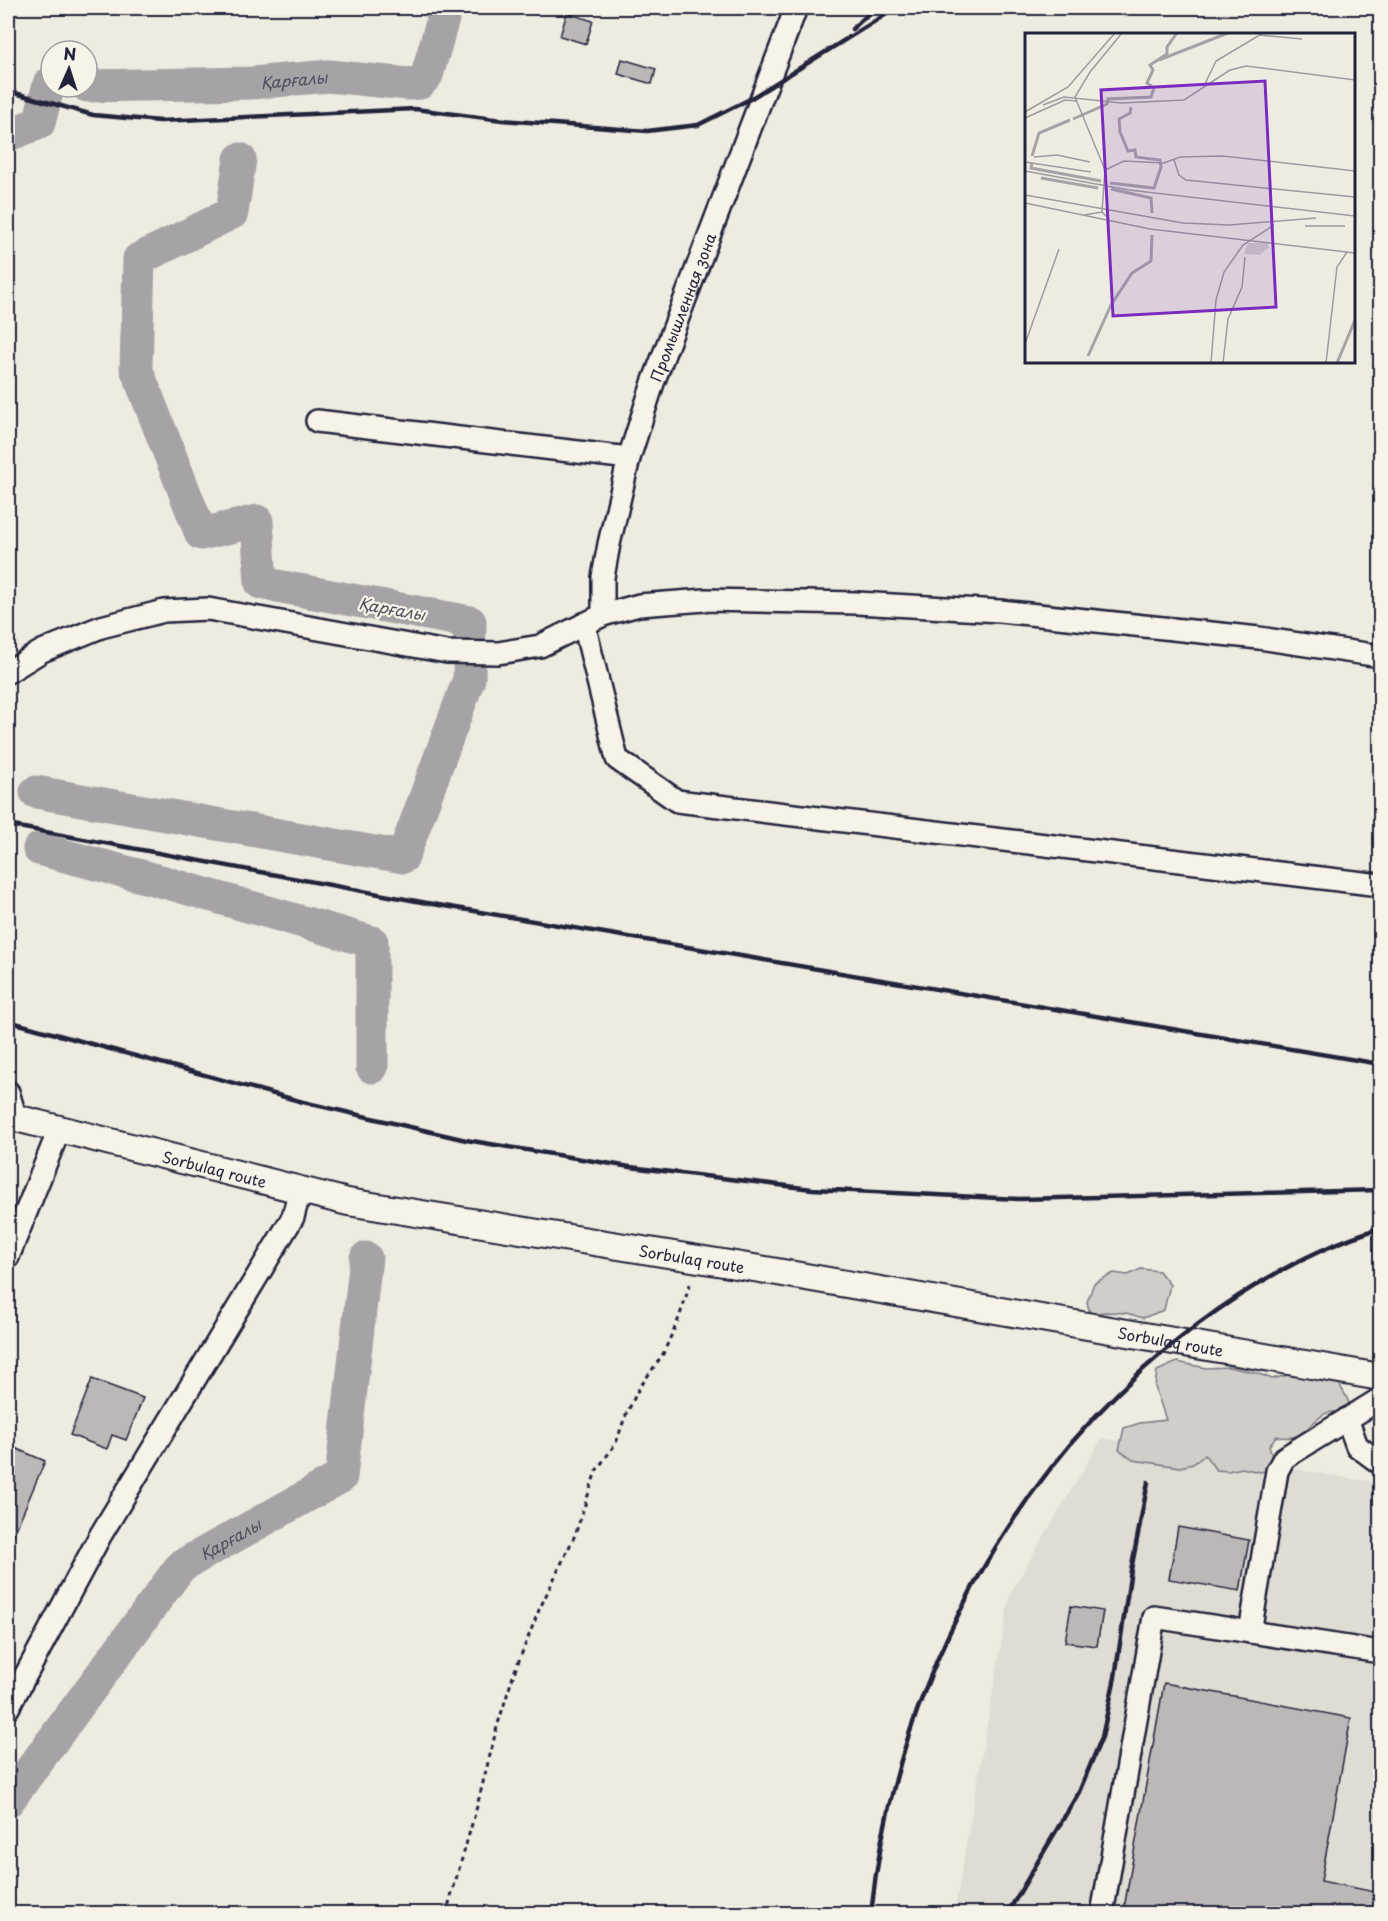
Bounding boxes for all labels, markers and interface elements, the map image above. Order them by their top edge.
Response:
inset map [1025,33,1355,363]
north arrow [39,39,99,99]
text: N [63,41,77,65]
water label: Қарғалы [259,64,329,94]
street label: Промышленная зона [643,229,721,385]
water label: Қарғалы [357,590,428,626]
street label: Sorbulaq route [160,1144,269,1192]
street label: Sorbulaq route [637,1238,746,1278]
street label: Sorbulaq route [1116,1320,1225,1361]
water label: Қарғалы [195,1511,266,1565]

